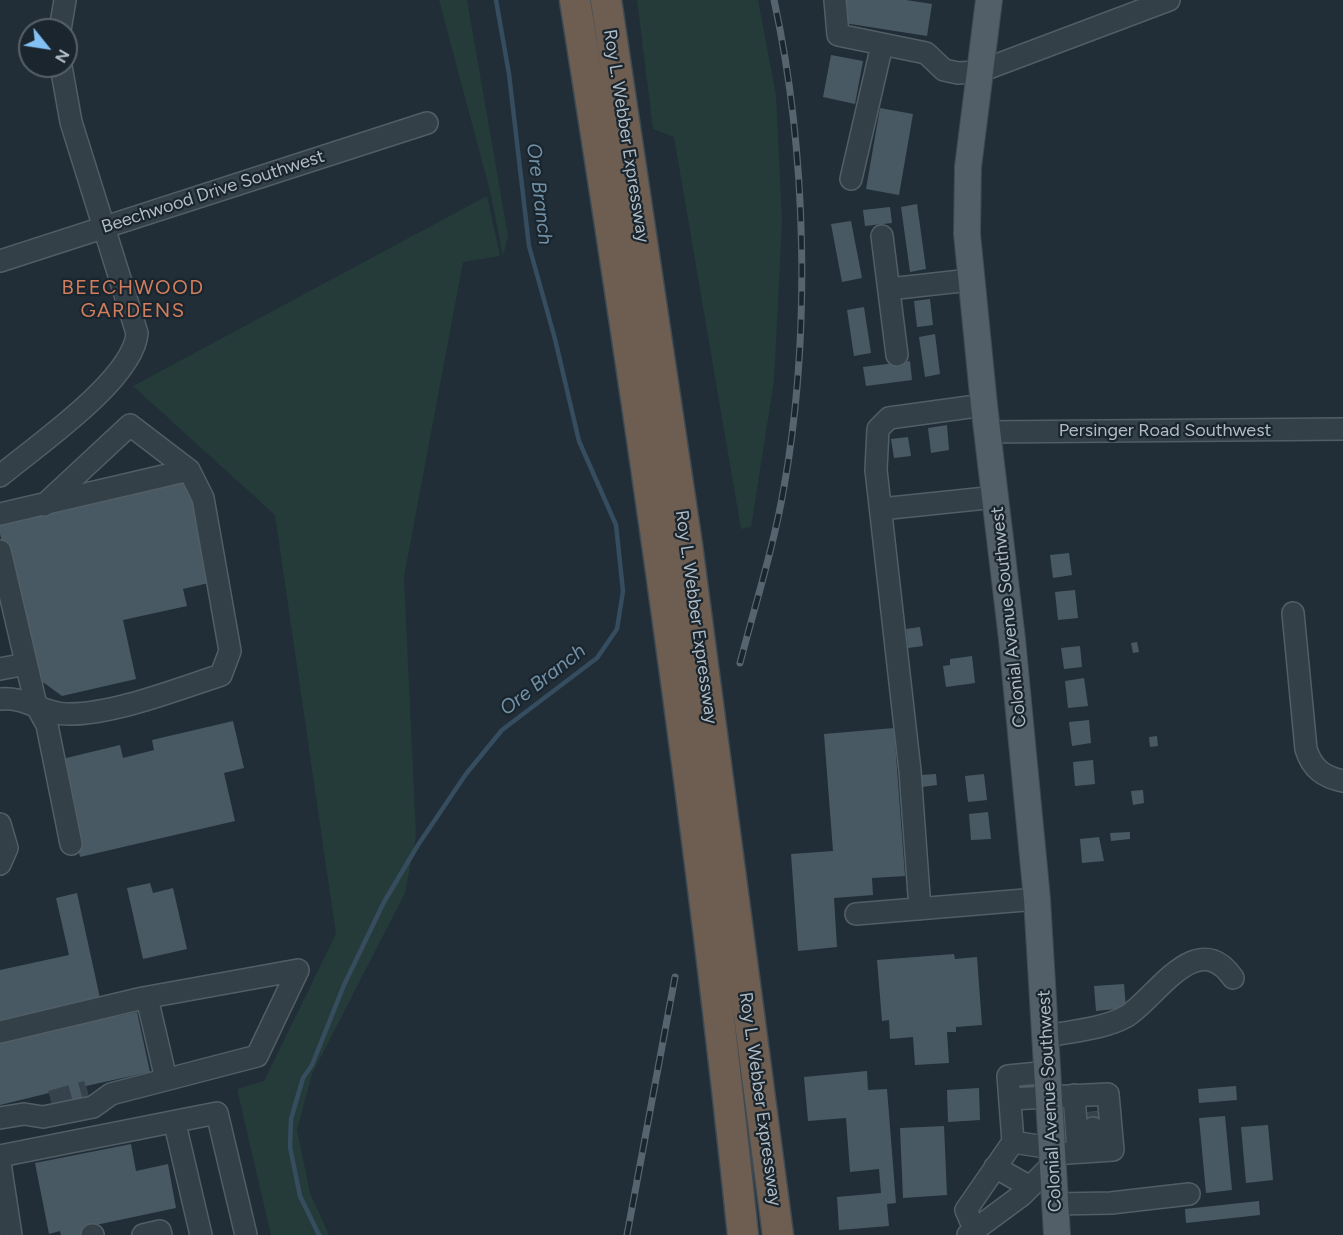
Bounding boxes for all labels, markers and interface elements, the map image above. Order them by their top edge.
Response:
north arrow [18,18,78,78]
street label: Roy L. Webber Expressway [598,28,654,244]
text: N [51,46,74,66]
water label: Ore Branch [521,142,557,246]
street label: Beechwood Drive Southwest [99,146,327,238]
district label: BEECHWOOD GARDENS [62,276,204,323]
street label: Persinger Road Southwest [1059,420,1271,442]
street label: Colonial Avenue Southwest [987,505,1031,729]
street label: Roy L. Webber Expressway [670,509,722,725]
water label: Ore Branch [495,639,591,721]
street label: Colonial Avenue Southwest [1033,990,1067,1212]
street label: Roy L. Webber Expressway [734,991,786,1207]

